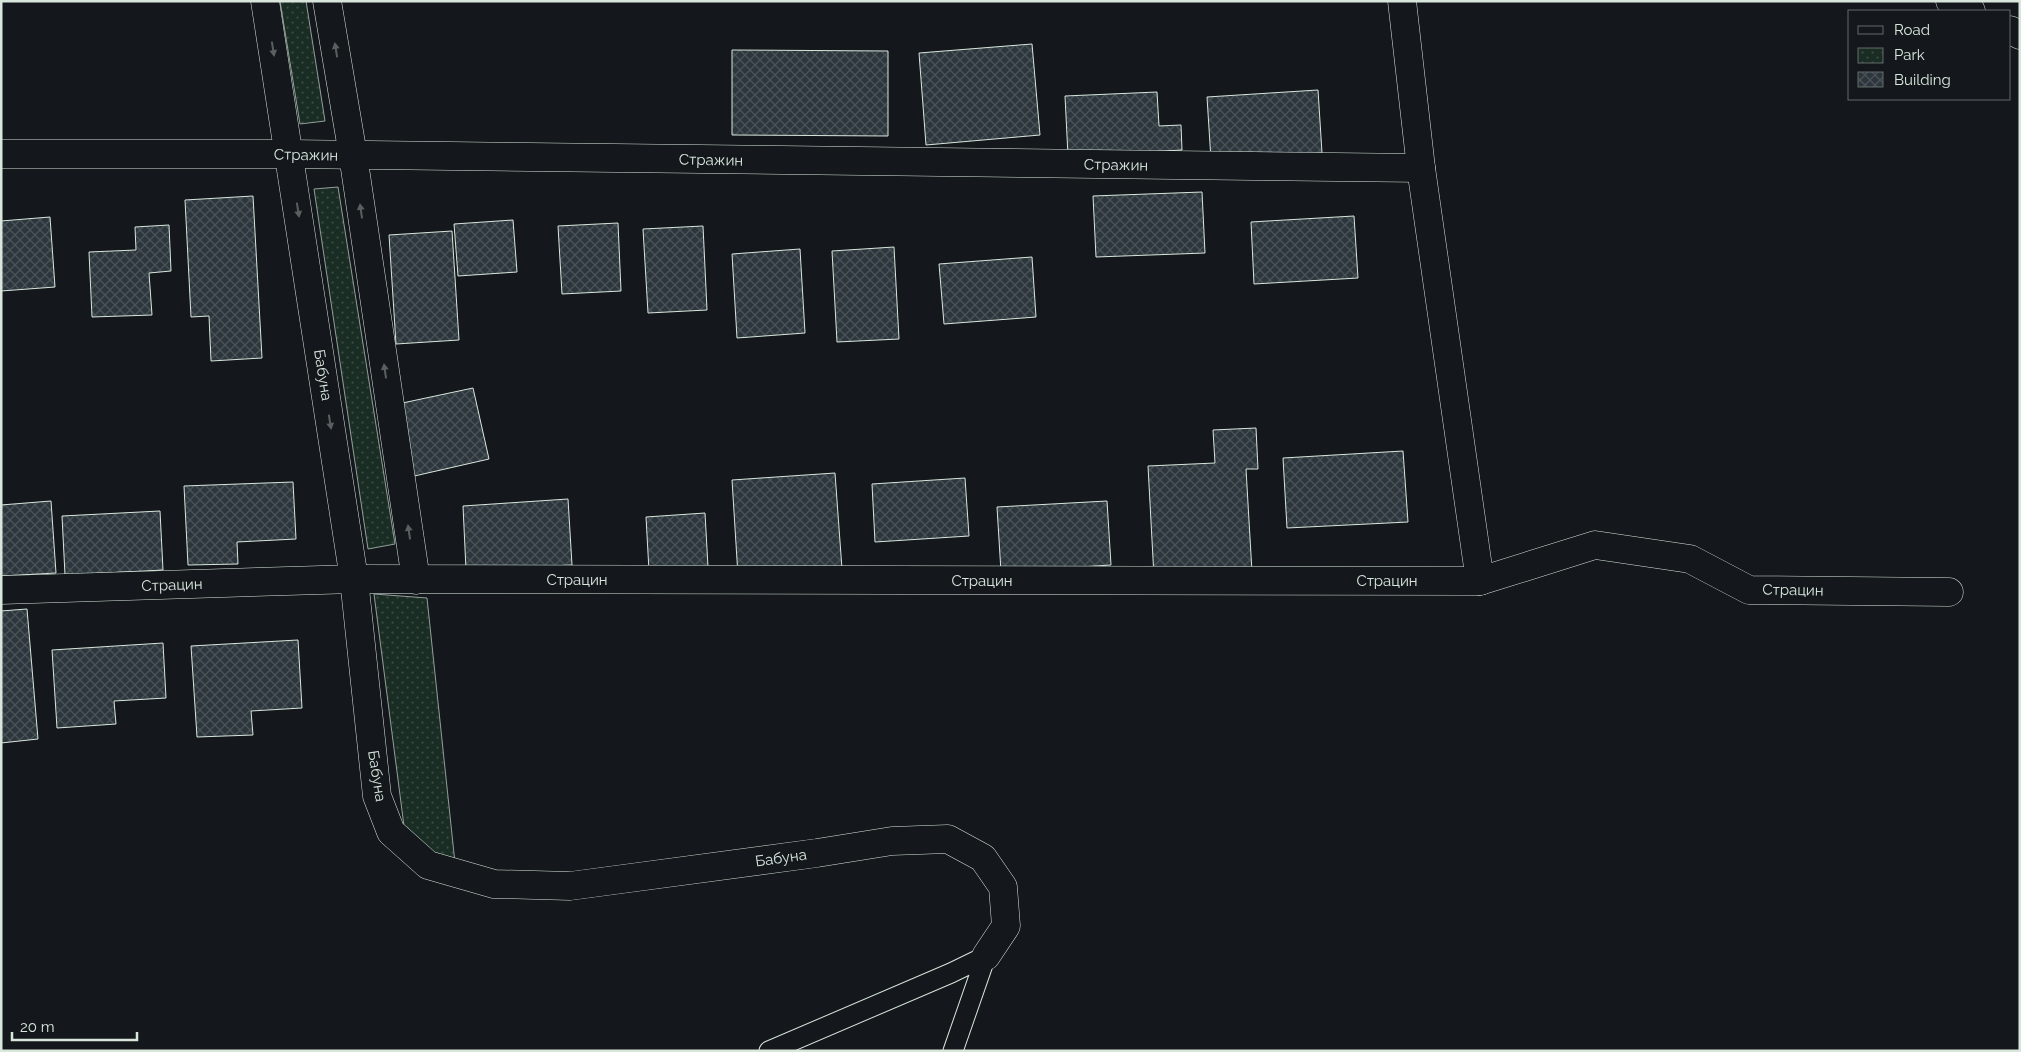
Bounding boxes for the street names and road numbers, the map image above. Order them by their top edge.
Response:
street label: Стражин [274,145,338,165]
street label: Стражин [679,150,743,170]
street label: Стражин [1084,155,1148,175]
street label: Бабуна [310,348,336,402]
street label: Страцин [546,571,608,589]
street label: Страцин [951,572,1013,590]
street label: Страцин [1356,572,1418,590]
street label: Страцин [141,575,203,595]
street label: Страцин [1762,580,1824,600]
street label: Бабуна [364,749,390,803]
street label: Бабуна [754,845,808,871]

